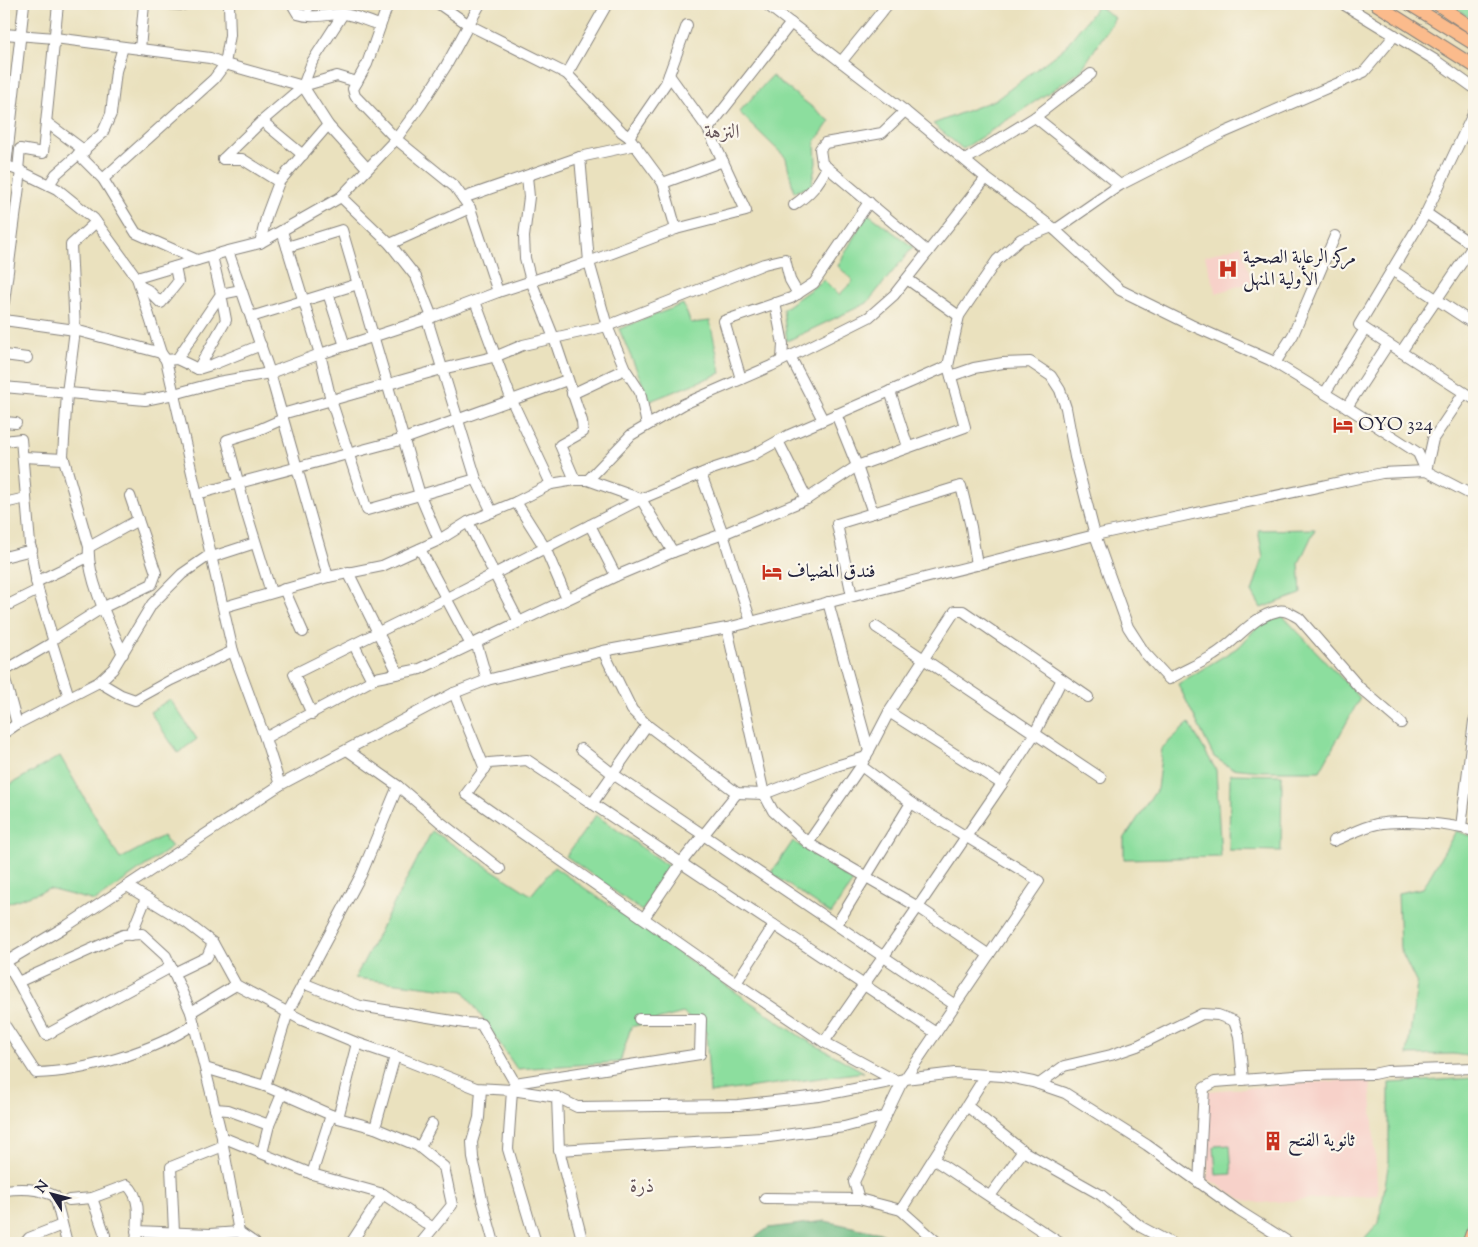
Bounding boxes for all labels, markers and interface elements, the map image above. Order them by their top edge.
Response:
district label: النزهة [704,119,740,148]
place label: مركز الرعاية الصحية الأولية المنهل [1243,245,1356,294]
hospital icon: مركز الرعاية الصحية الأولية المنهل [1217,258,1239,280]
place label: OYO 324 [1358,412,1433,439]
hotel icon: OYO 324 [1332,414,1354,436]
place label: فندق المضياف [787,559,876,586]
hotel icon: فندق المضياف [761,561,783,583]
place label: ثانوية الفتح [1288,1128,1355,1157]
building icon: ثانوية الفتح [1262,1130,1284,1152]
north arrow [28,1170,78,1220]
district label: ذرة [630,1173,654,1202]
text: N [32,1177,54,1198]

